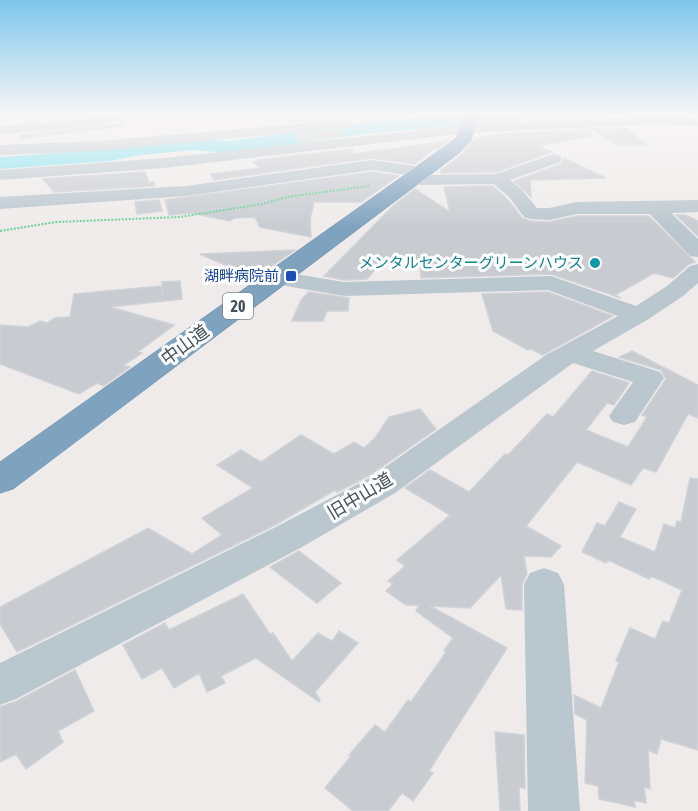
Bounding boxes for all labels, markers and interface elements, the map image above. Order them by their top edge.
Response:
place label: メンタルセンターグリーンハウス [359,254,583,271]
marker: メンタルセンターグリーンハウス [588,256,602,270]
place label: 湖畔病院前 [204,267,279,284]
marker: 湖畔病院前 [284,269,298,283]
road number: 20 [223,293,253,319]
street label: 中山道 [157,320,213,369]
street label: 旧中山道 [323,468,396,523]

